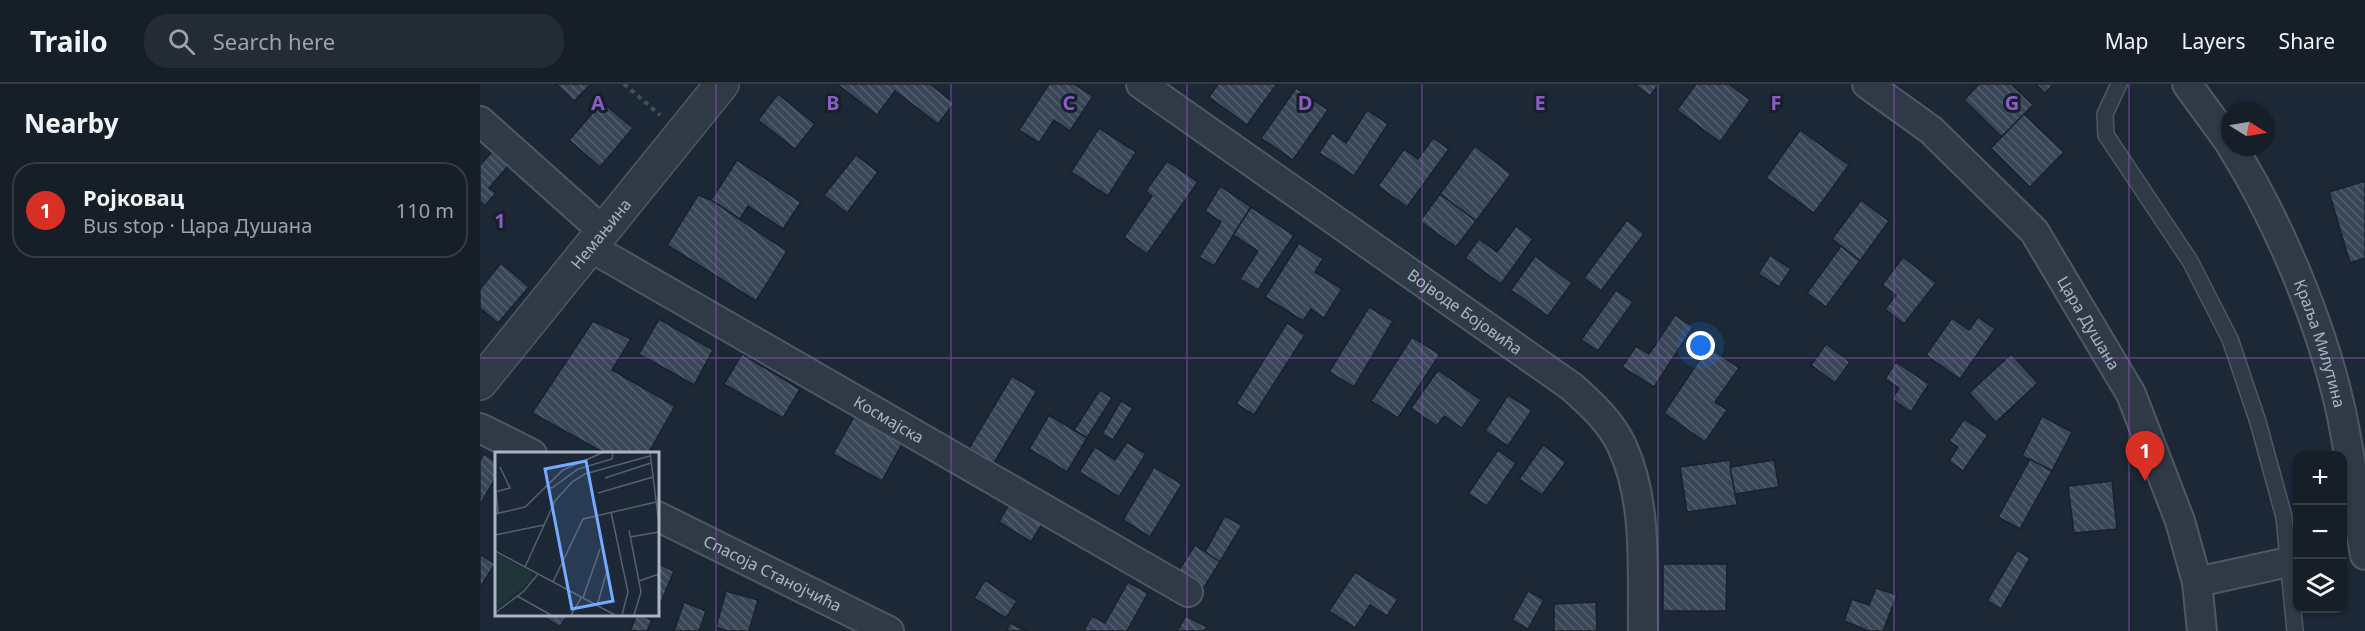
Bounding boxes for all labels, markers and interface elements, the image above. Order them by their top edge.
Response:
search box [144,14,564,68]
text: Trailo [30,22,108,60]
icon: search [165,25,198,58]
text: Search here [213,26,335,56]
text: Map [2105,27,2149,55]
text: Layers [2182,27,2246,55]
text: Share [2279,27,2335,55]
text: A [591,89,605,116]
text: B [826,89,840,116]
text: C [1063,89,1076,116]
text: D [1298,89,1312,116]
text: E [1534,89,1546,116]
text: F [1771,89,1781,116]
text: G [2005,89,2019,116]
north arrow [2221,102,2275,156]
text: Nearby [24,105,119,141]
text: Ројковац [83,182,184,212]
street label: Немањина [566,194,636,274]
text: 1 [40,197,51,224]
text: 110 m [396,197,454,224]
text: 1 [494,207,506,234]
text: Bus stop · Цара Душана [83,212,312,239]
street label: Војводе Бојовића [1403,264,1527,360]
street label: Цара Душана [2052,272,2125,374]
street label: Краља Милутина [2289,276,2351,410]
your location [1686,331,1715,360]
street label: Космајска [850,391,928,448]
pin: 1 [2126,432,2164,481]
map controls [2293,451,2347,613]
button: + [2293,451,2347,505]
inset map [495,452,658,616]
button: − [2293,505,2347,559]
street label: Спасоја Станојчића [700,530,845,617]
button: layers [2293,559,2347,613]

